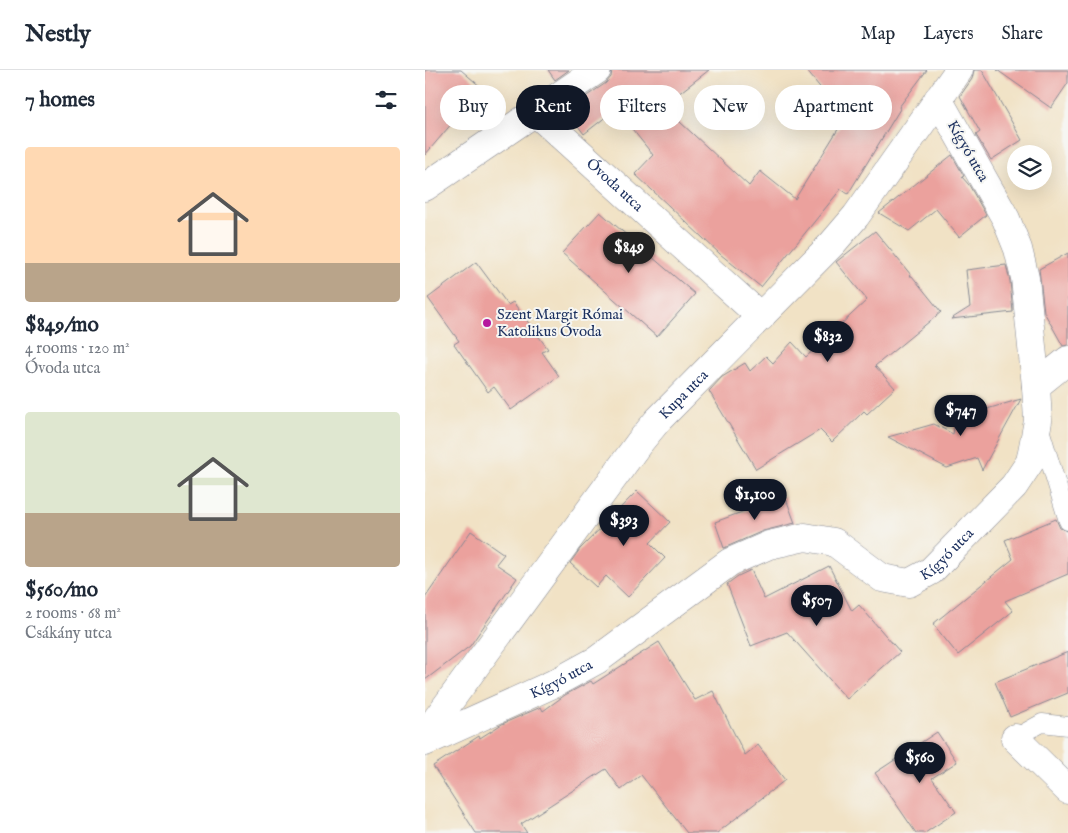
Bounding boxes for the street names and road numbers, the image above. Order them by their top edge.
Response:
street label: Kígyó utca [943,117,993,186]
street label: Óvoda utca [582,154,648,216]
street label: Kupa utca [655,365,712,423]
street label: Kígyó utca [917,523,978,585]
street label: Kígyó utca [527,655,596,703]

